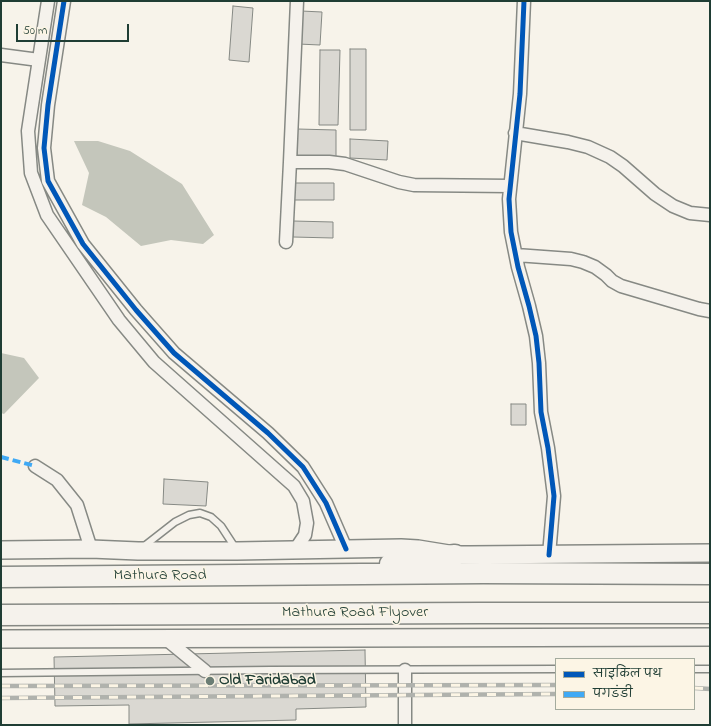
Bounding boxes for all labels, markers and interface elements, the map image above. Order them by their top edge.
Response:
scale bar [18,16,131,42]
text: 50 m [23,22,47,40]
street label: Mathura Road [114,566,206,586]
street label: Mathura Road Flyover [282,603,428,623]
legend [555,658,695,710]
text: साइकिल पथ [593,665,662,683]
place label: Old Faridabad [219,671,316,691]
marker: Old Faridabad [204,675,216,687]
text: पगडंडी [593,685,633,703]

